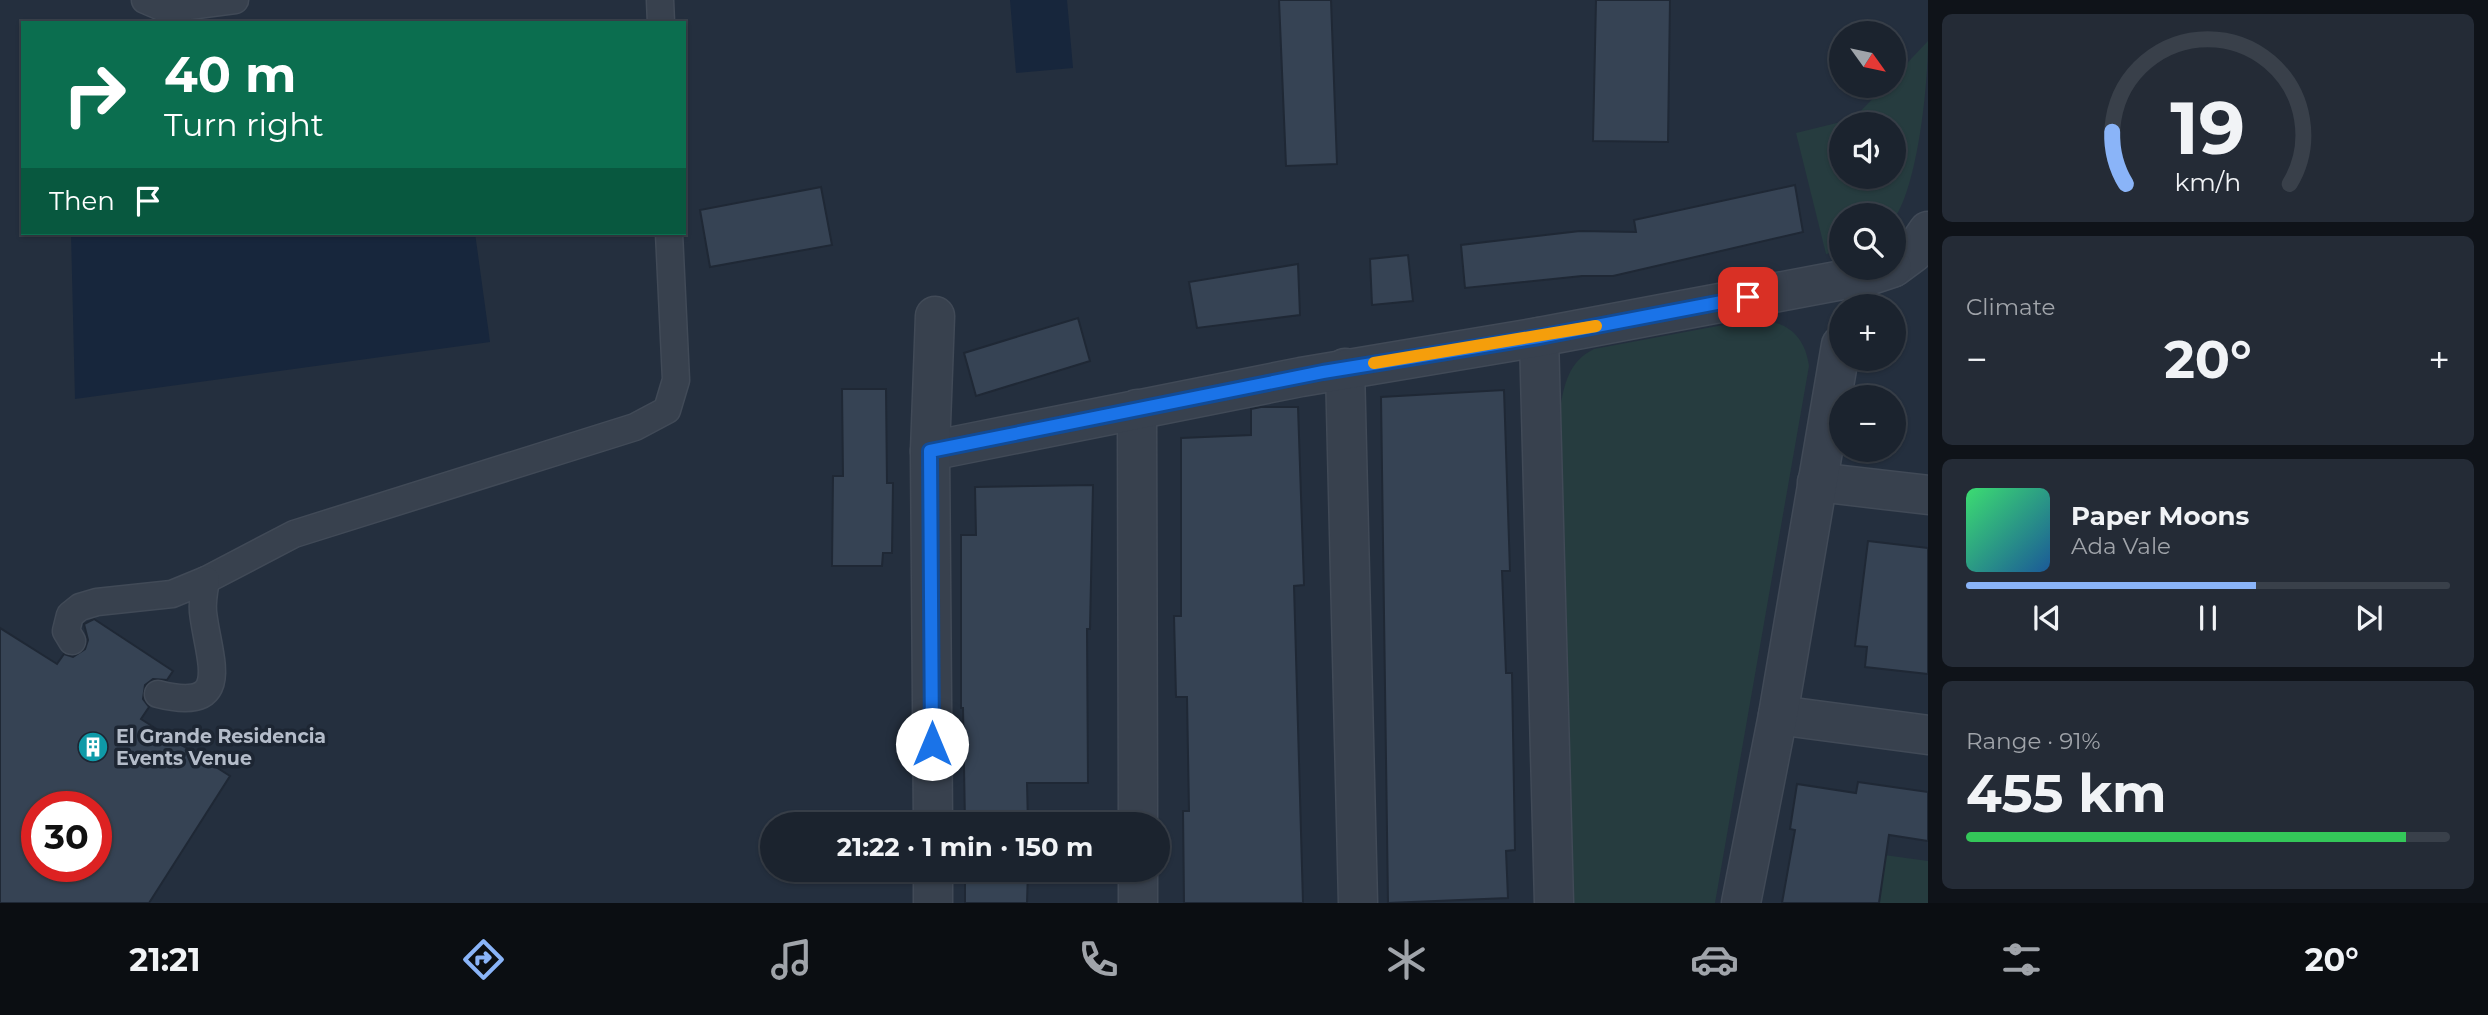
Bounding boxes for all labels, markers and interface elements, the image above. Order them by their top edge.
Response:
north arrow [1829,21,1906,98]
map controls [1829,21,1906,462]
text: 40 m [164,45,296,104]
icon: right [49,49,140,140]
text: 19 [2171,85,2245,173]
text: Turn right [164,105,324,144]
button: sound [1829,112,1906,189]
text: km/h [2175,167,2241,197]
icon: arrive [129,182,167,220]
text: Then [49,185,115,217]
button: search [1829,203,1906,280]
pin [1718,267,1778,327]
icon: arrive [1729,278,1767,316]
text: Climate [1966,293,2055,321]
button: + [1829,294,1906,371]
text: 20° [2164,328,2252,391]
text: − [1966,336,1988,383]
text: + [2428,336,2450,383]
button: − [1829,385,1906,462]
text: Paper Moons [2071,500,2249,532]
text: Ada Vale [2071,532,2171,560]
icon: previous [2028,599,2066,637]
icon: pause [2189,599,2227,637]
icon: next [2350,599,2388,637]
position arrow [895,707,969,781]
place label: El Grande Residencia Events Venue [116,725,326,770]
text: Range · 91% [1966,727,2101,755]
building icon: El Grande Residencia Events Venue [76,730,110,764]
text: 455 km [1966,762,2167,825]
speed limit sign: 30 [21,791,112,882]
text: 21:22 · 1 min · 150 m [837,831,1093,863]
icon: directions [459,935,508,984]
icon: music [767,935,816,984]
icon: phone [1074,935,1123,984]
icon: climate [1382,935,1431,984]
icon: car [1690,935,1739,984]
icon: filters [1997,935,2046,984]
text: 21:21 [129,940,201,979]
text: 20° [2305,940,2359,979]

